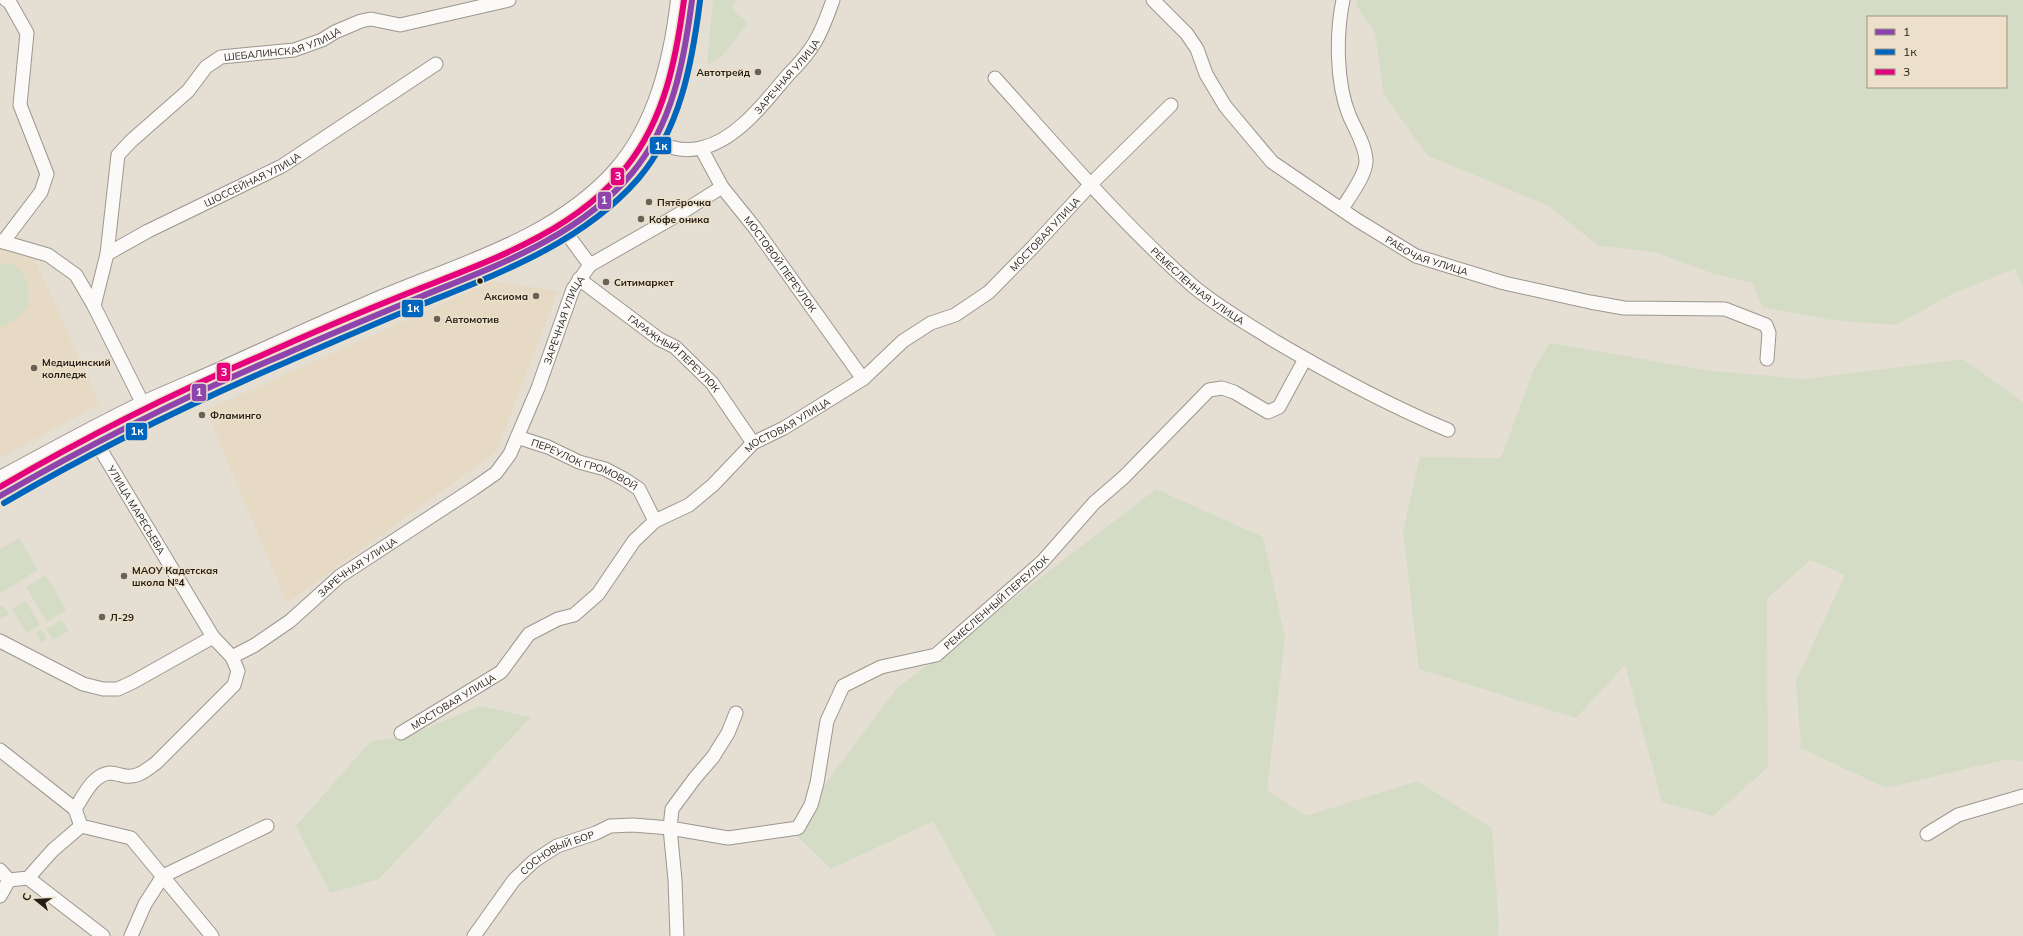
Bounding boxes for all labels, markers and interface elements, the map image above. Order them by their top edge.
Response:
legend [1867,16,2007,88]
street label: ШЕБАЛИНСКАЯ УЛИЦА [223,24,343,63]
text: 1 [1903,24,1910,39]
street label: ЗАРЕЧНАЯ УЛИЦА [751,36,822,117]
text: 1к [1903,44,1917,59]
text: 3 [1903,64,1910,79]
place label: Автотрейд [696,66,751,79]
marker: Автотрейд [753,67,763,77]
line badge: 1к [649,136,672,155]
text: 1к [655,139,668,153]
street label: ШОССЕЙНАЯ УЛИЦА [202,149,304,209]
line badge: 3 [610,167,625,186]
text: 3 [615,169,622,183]
line badge: 1 [597,191,612,210]
text: 1 [601,193,608,207]
street label: МОСТОВАЯ УЛИЦА [1007,193,1083,274]
place label: Пятёрочка [657,196,711,209]
marker: Пятёрочка [644,197,654,207]
place label: Кофе оника [649,213,709,226]
street label: МОСТОВОЙ ПЕРЕУЛОК [741,213,820,315]
marker: Кофе оника [636,214,646,224]
street label: РАБОЧАЯ УЛИЦА [1383,233,1470,278]
street label: РЕМЕСЛЕННАЯ УЛИЦА [1148,244,1248,328]
street label: ЗАРЕЧНАЯ УЛИЦА [540,272,588,366]
unlabelled marker [475,276,485,286]
place label: Ситимаркет [614,276,674,289]
marker: Ситимаркет [601,277,611,287]
place label: Аксиома [484,290,528,303]
marker: Аксиома [531,291,541,301]
line badge: 1к [401,299,424,318]
text: 1к [407,301,420,315]
street label: ГАРАЖНЫЙ ПЕРЕУЛОК [625,312,723,395]
place label: Автомотив [445,313,499,326]
marker: Автомотив [432,314,442,324]
place label: Медицинский колледж [42,356,111,381]
line badge: 3 [216,362,231,382]
marker: Медицинский колледж [29,363,39,373]
text: 3 [221,365,228,379]
line badge: 1 [191,383,207,402]
text: 1 [196,385,203,399]
street label: МОСТОВАЯ УЛИЦА [742,394,833,455]
place label: Фламинго [210,409,262,422]
marker: Фламинго [197,410,207,420]
line badge: 1к [125,422,148,441]
text: 1к [131,424,144,438]
street label: ПЕРЕУЛОК ГРОМОВОЙ [530,436,640,493]
street label: УЛИЦА МАРЕСЬЕВА [104,462,169,557]
street label: ЗАРЕЧНАЯ УЛИЦА [315,534,400,600]
street label: РЕМЕСЛЕННЫЙ ПЕРЕУЛОК [941,552,1052,652]
place label: МАОУ Кадетская школа №4 [132,564,218,589]
marker: МАОУ Кадетская школа №4 [119,571,129,581]
place label: Л-29 [110,611,134,624]
marker: Л-29 [97,612,107,622]
street label: МОСТОВАЯ УЛИЦА [408,670,498,732]
street label: СОСНОВЫЙ БОР [517,827,596,877]
north arrow [16,880,56,920]
text: С [19,891,34,903]

